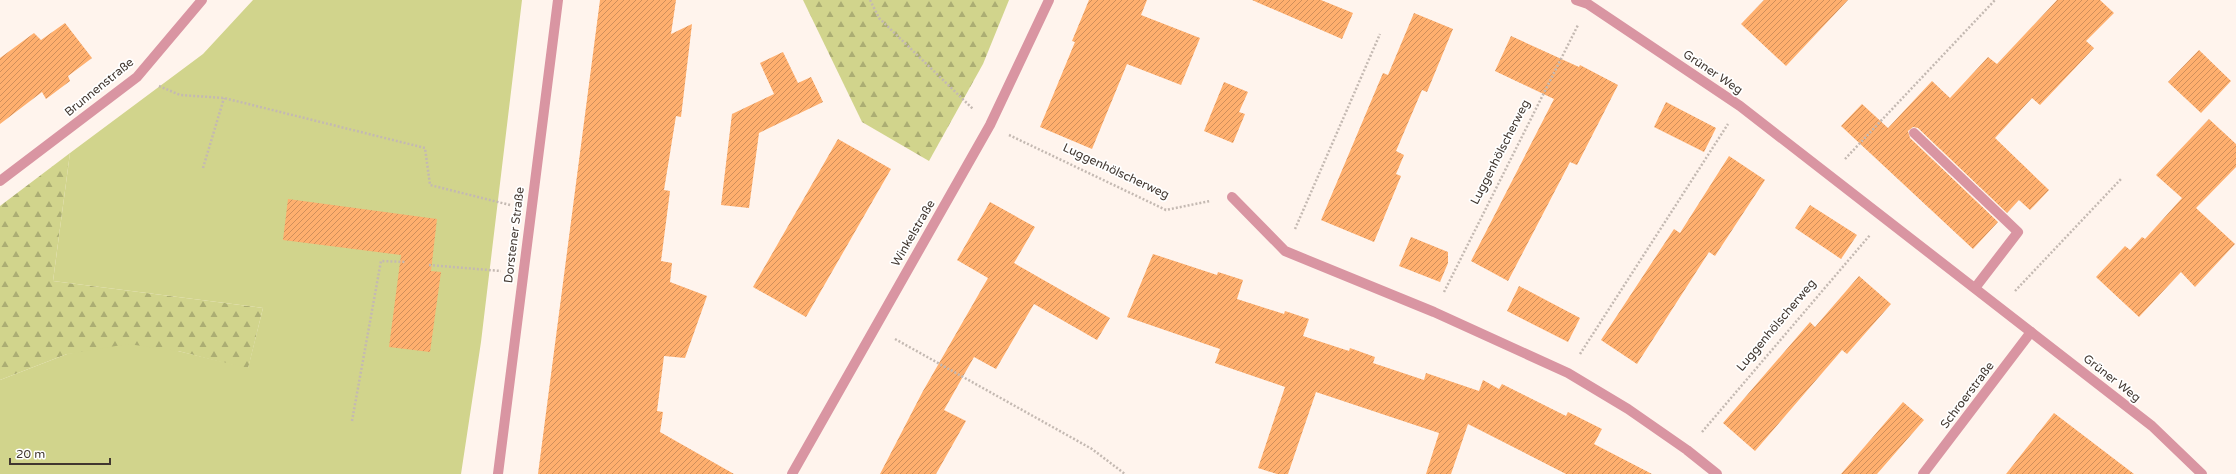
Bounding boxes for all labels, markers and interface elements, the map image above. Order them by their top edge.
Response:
street label: Grüner Weg [1681,47,1745,97]
street label: Brunnenstraße [62,55,136,119]
street label: Luggenhölscherweg [1467,97,1533,207]
street label: Luggenhölscherweg [1061,140,1171,202]
street label: Dorstener Straße [501,186,527,284]
street label: Winkelstraße [888,197,938,269]
street label: Luggenhölscherweg [1733,276,1819,374]
street label: Grüner Weg [2081,351,2143,405]
street label: Schroerstraße [1937,359,1997,431]
scale bar [10,440,110,466]
text: 20 m [16,447,45,461]

